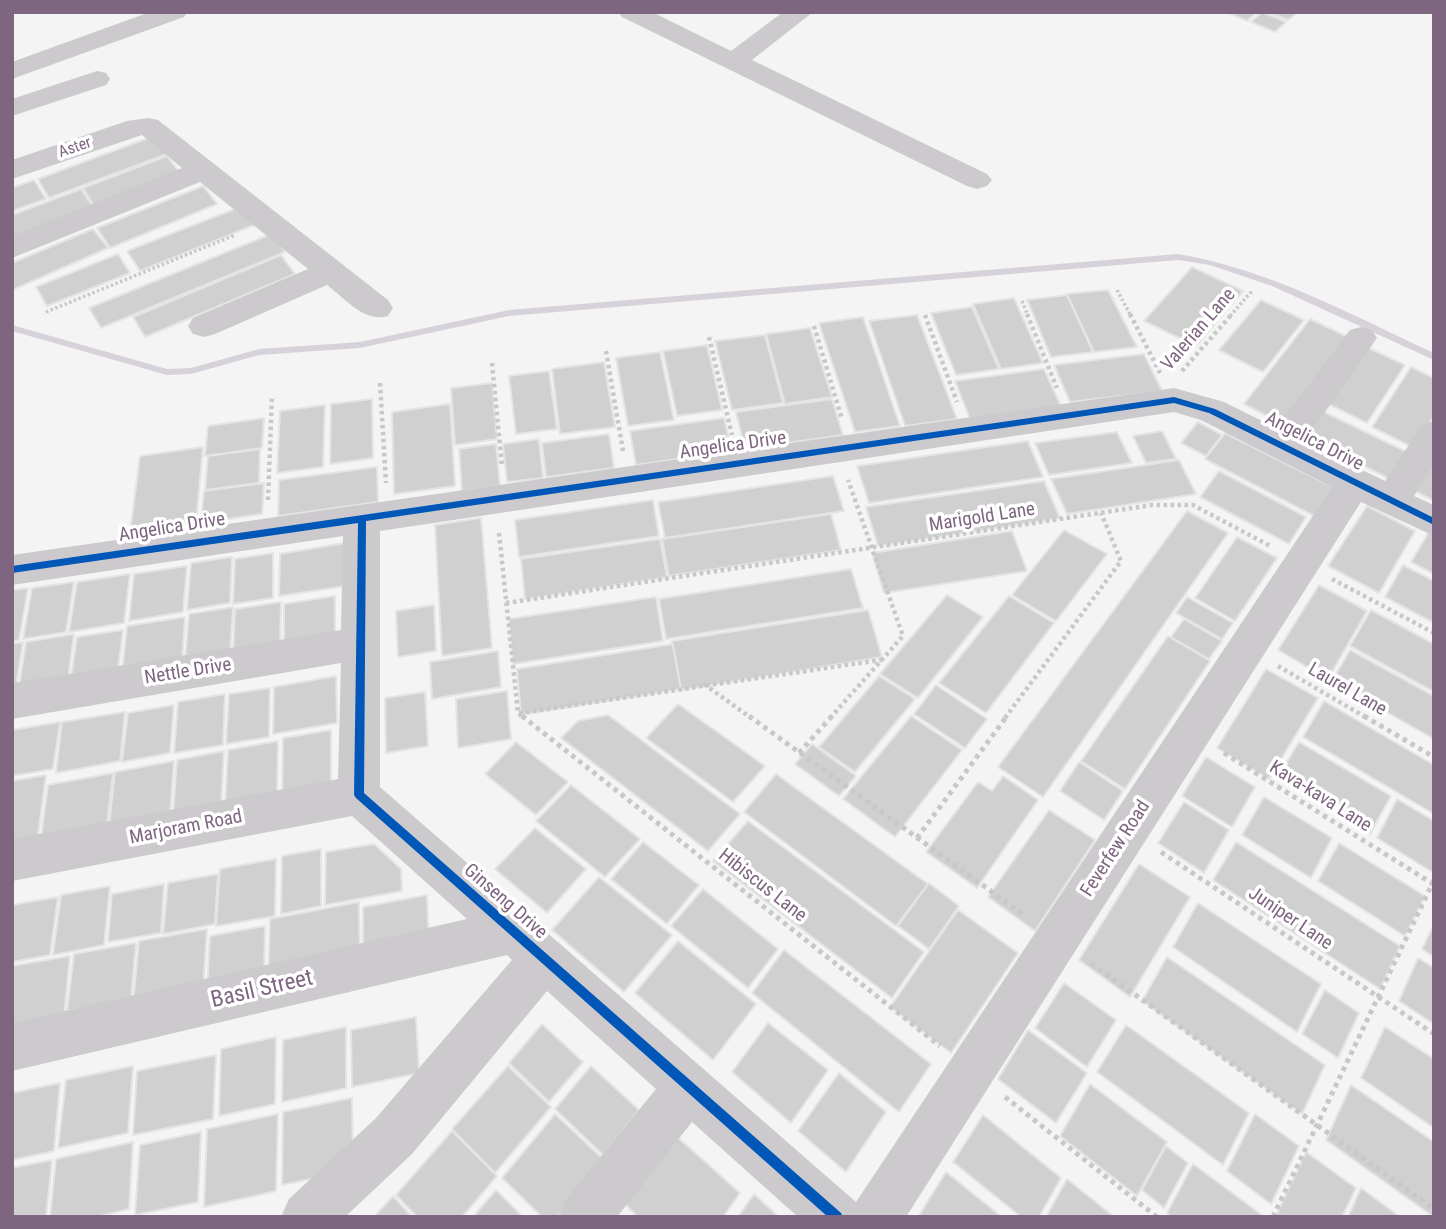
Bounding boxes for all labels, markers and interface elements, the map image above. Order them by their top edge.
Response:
street label: Aster [56,133,94,163]
street label: Valerian Lane [1157,284,1241,376]
street label: Angelica Drive [1261,407,1367,477]
street label: Angelica Drive [678,427,788,465]
street label: Marigold Lane [927,498,1037,538]
street label: Angelica Drive [117,508,227,548]
street label: Nettle Drive [143,654,233,690]
street label: Laurel Lane [1304,658,1390,722]
street label: Kava-kava Lane [1265,757,1375,837]
street label: Feverfew Road [1076,797,1156,901]
street label: Marjoram Road [128,806,244,850]
street label: Hibiscus Lane [713,844,811,928]
street label: Ginseng Drive [459,860,551,944]
street label: Juniper Lane [1244,883,1336,955]
street label: Basil Street [208,965,316,1015]

